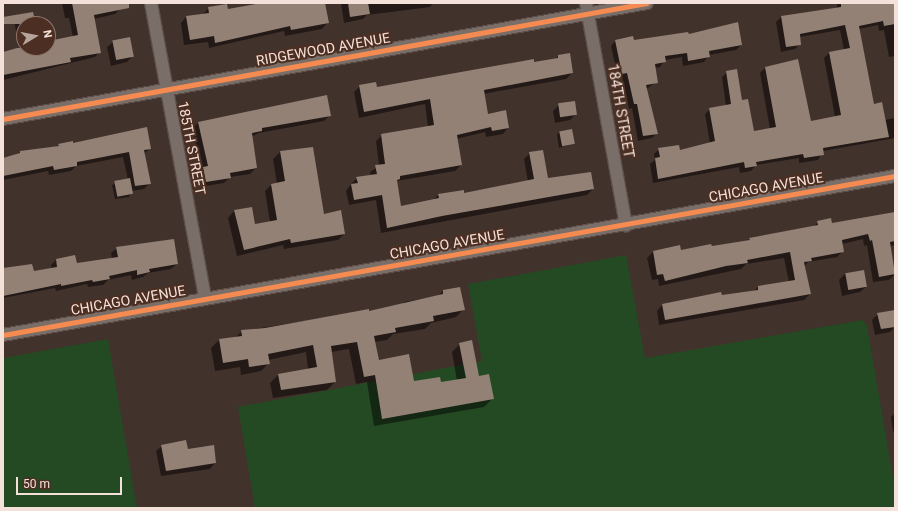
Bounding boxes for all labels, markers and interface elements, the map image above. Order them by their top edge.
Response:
north arrow [16,16,56,56]
text: N [40,29,54,39]
street label: RIDGEWOOD AVENUE [255,29,391,69]
street label: 184TH STREET [604,63,638,159]
street label: 185TH STREET [175,100,209,196]
street label: CHICAGO AVENUE [707,169,825,205]
street label: CHICAGO AVENUE [388,226,506,262]
street label: CHICAGO AVENUE [69,282,187,318]
scale bar [18,469,124,495]
text: 50 m [23,477,50,491]

